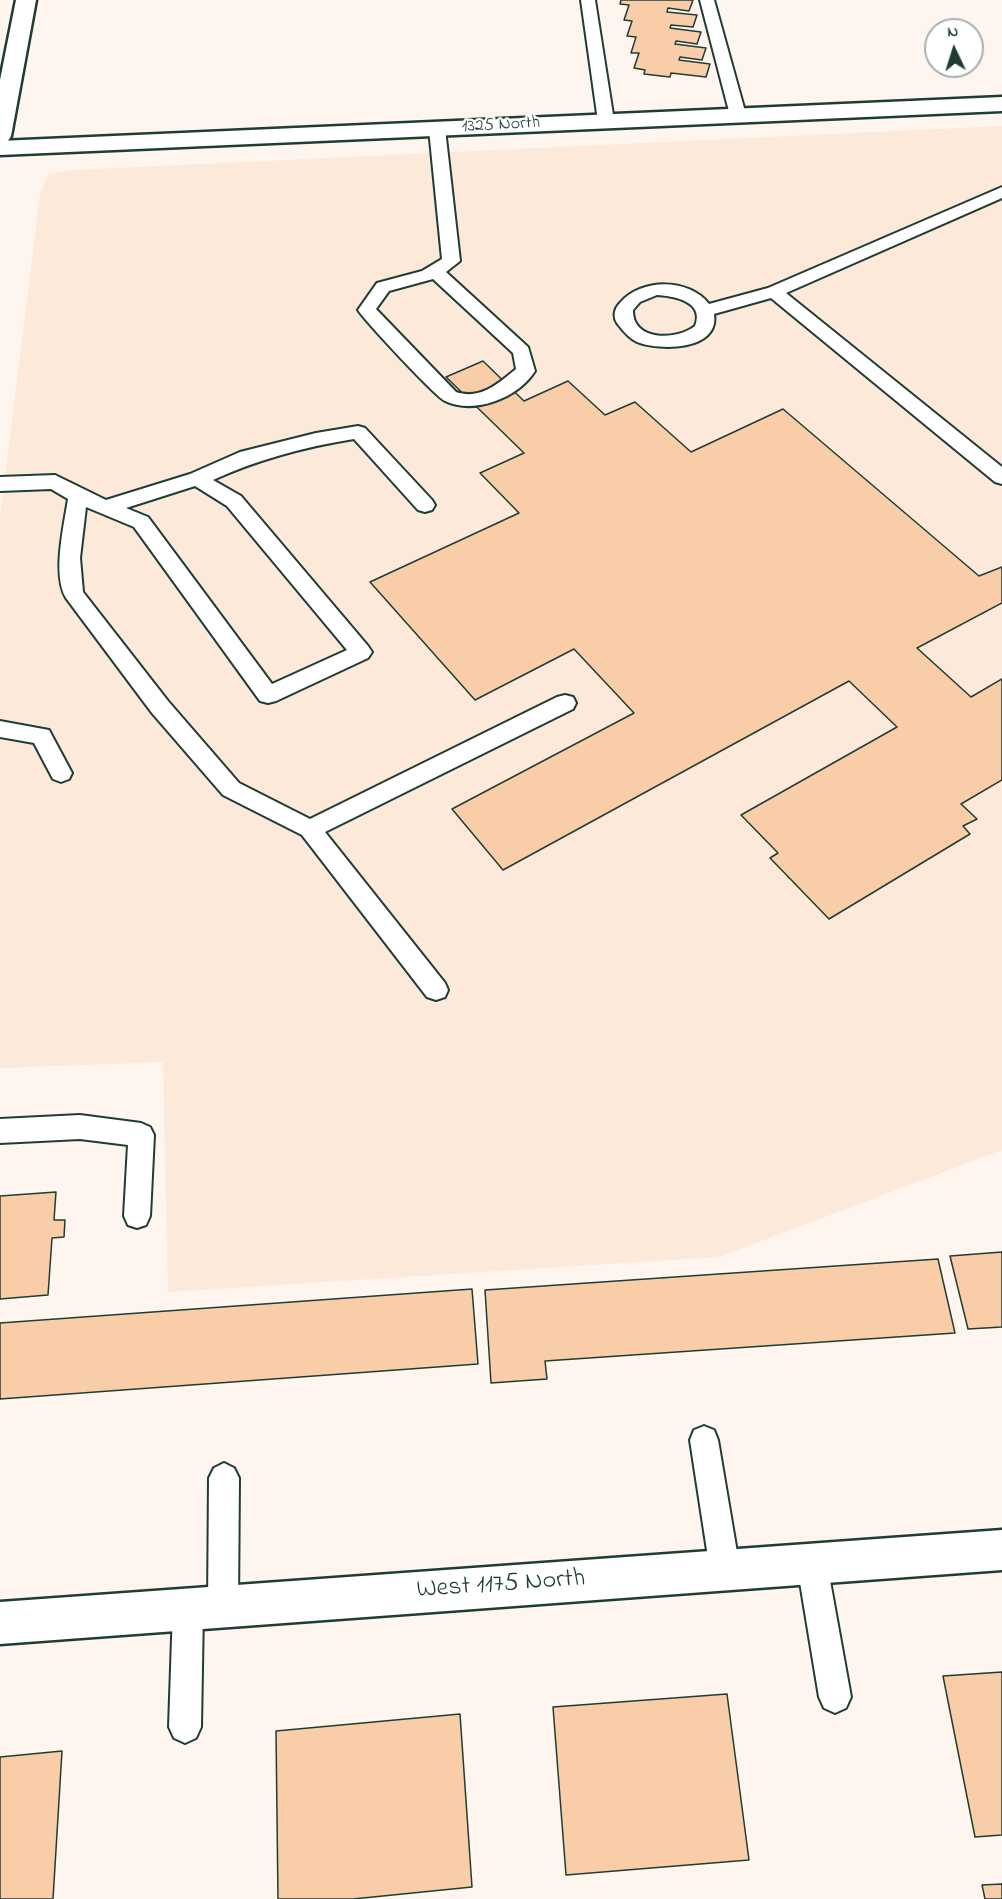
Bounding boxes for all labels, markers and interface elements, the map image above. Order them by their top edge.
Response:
north arrow [924,18,984,78]
text: N [947,20,959,44]
street label: 1325 North [461,113,541,139]
street label: West 1175 North [416,1565,586,1607]

